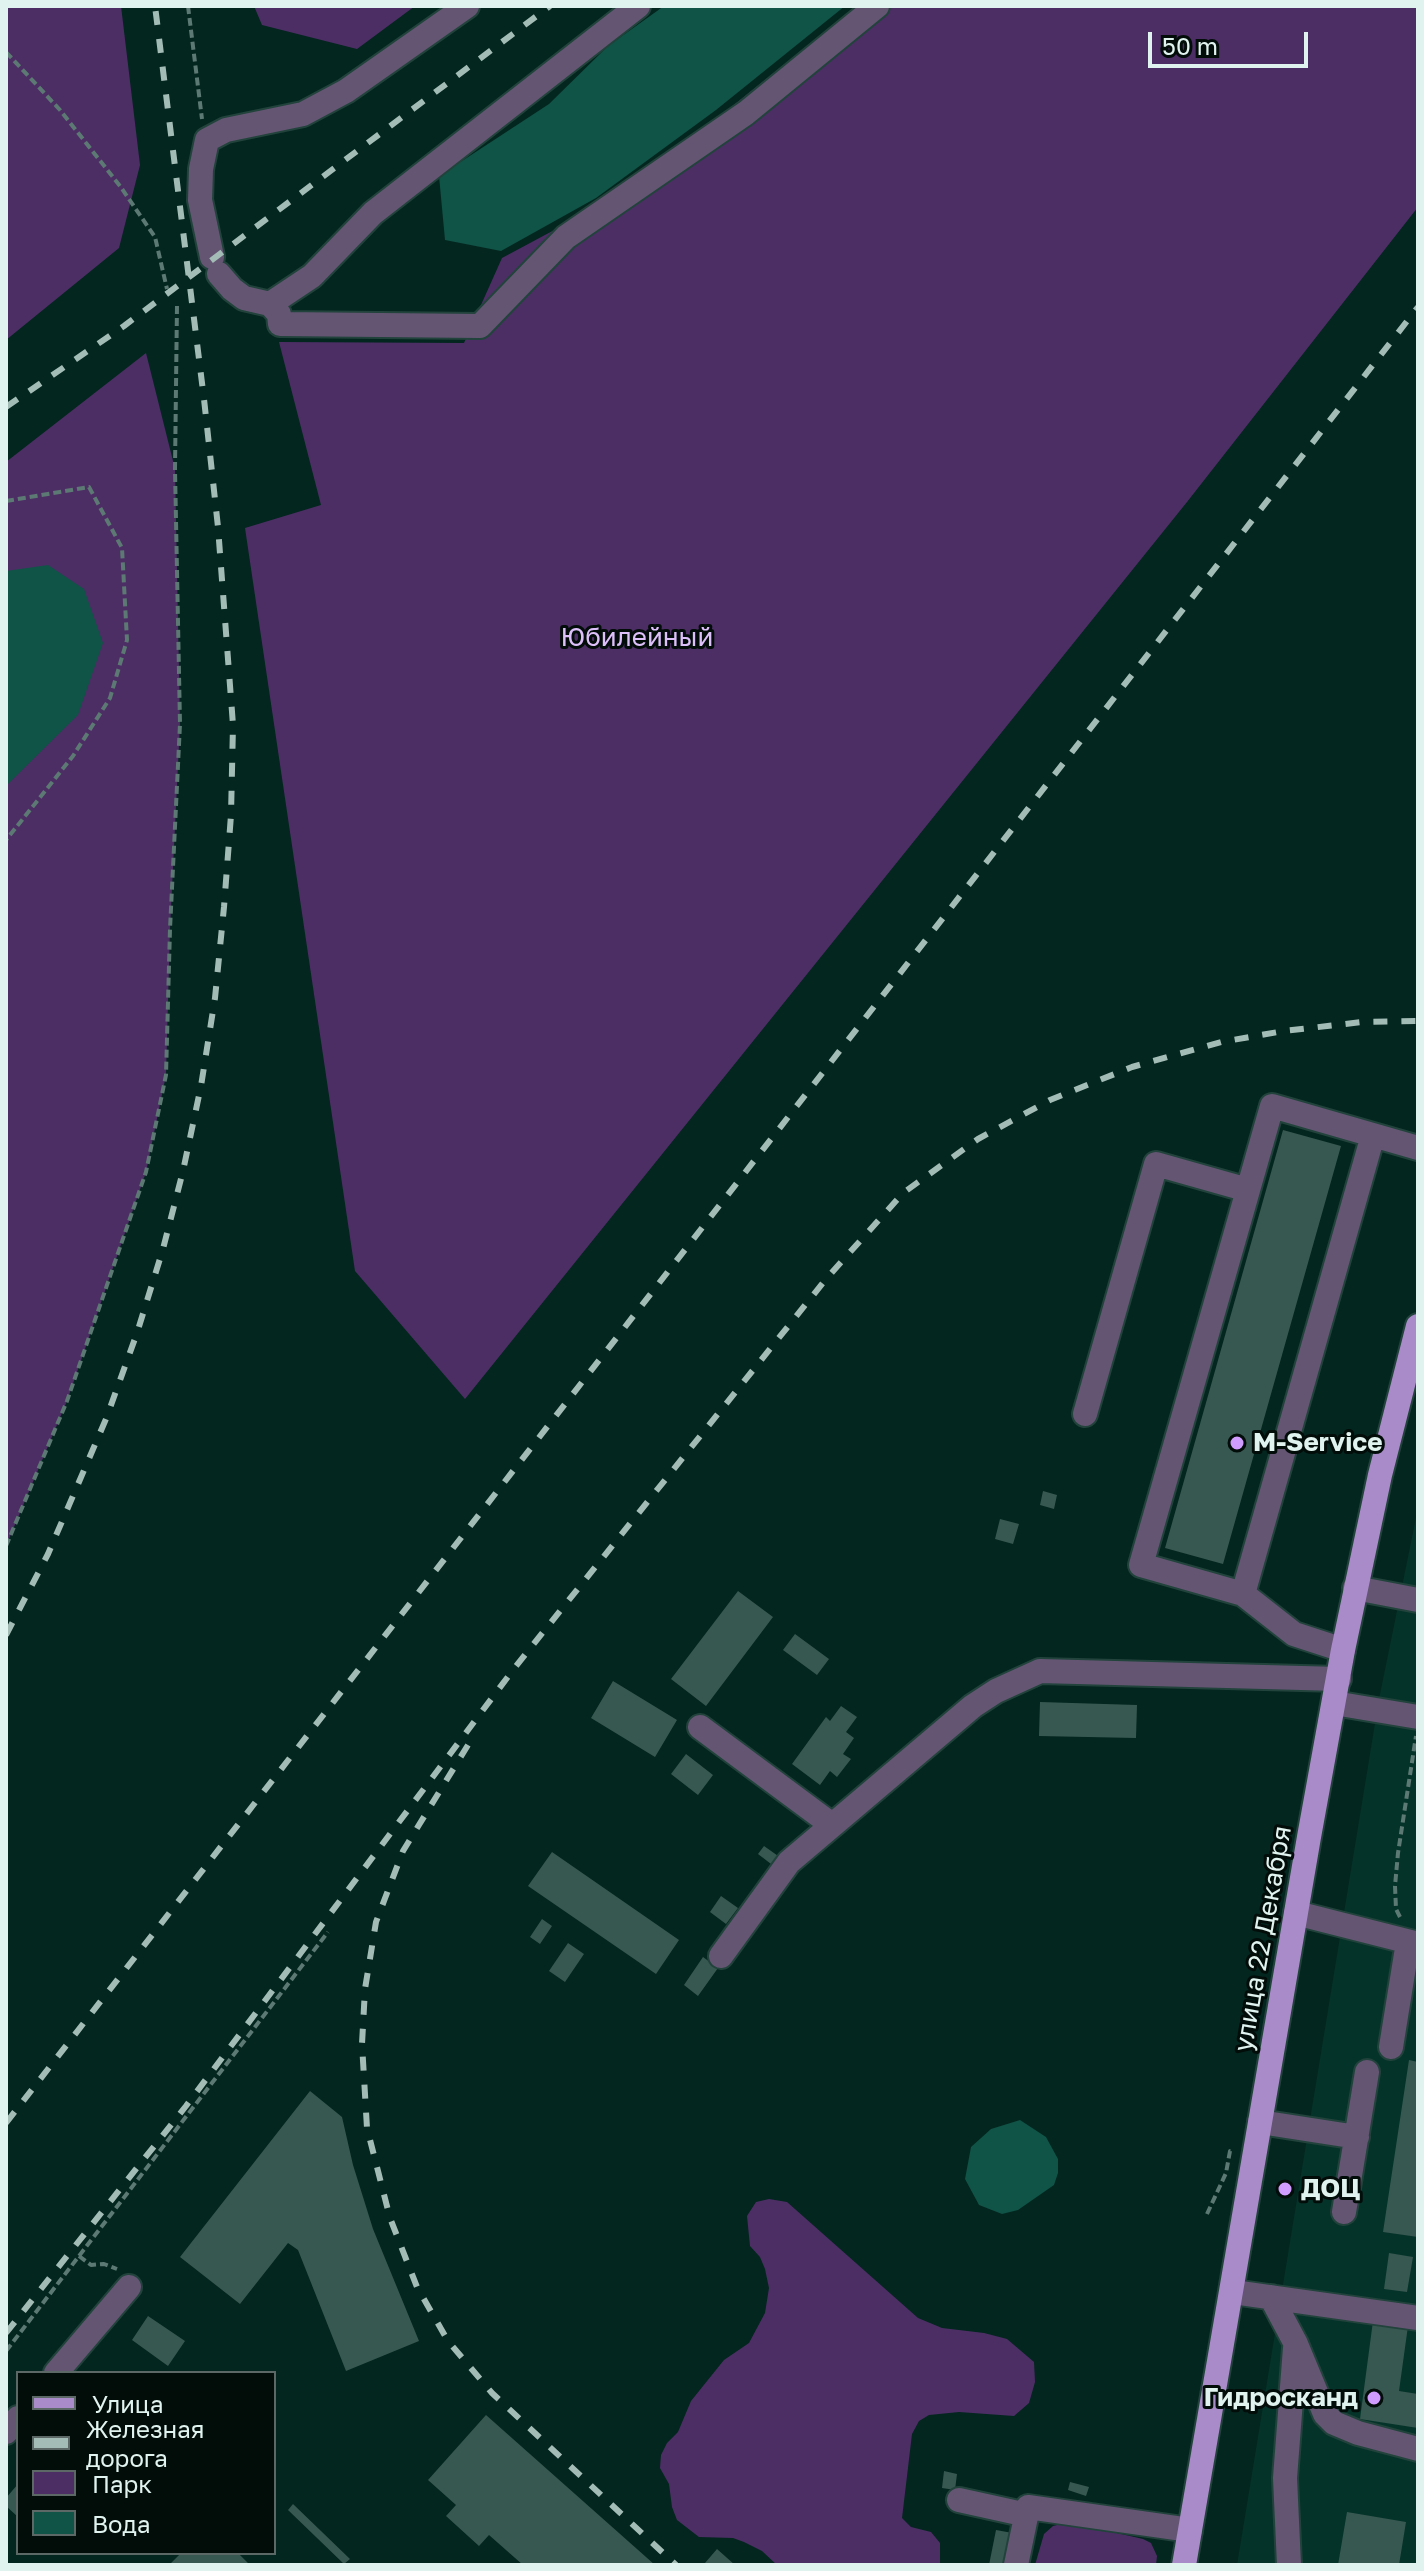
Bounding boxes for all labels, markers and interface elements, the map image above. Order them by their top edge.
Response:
scale bar [1152,16,1312,66]
text: 50 m [1162,31,1218,60]
park label: Юбилейный [561,622,713,654]
place label: M-Service [1253,1427,1383,1459]
marker: M-Service [1228,1434,1246,1452]
street label: улица 22 Декабря [1228,1824,1298,2054]
place label: ДОЦ [1301,2173,1360,2205]
marker: ДОЦ [1276,2180,1294,2198]
legend [16,2371,276,2555]
place label: Гидросканд [1204,2382,1358,2414]
text: Улица [92,2389,164,2418]
marker: Гидросканд [1365,2389,1383,2407]
text: Железная дорога [86,2414,204,2472]
text: Парк [92,2469,152,2498]
text: Вода [92,2509,151,2538]

